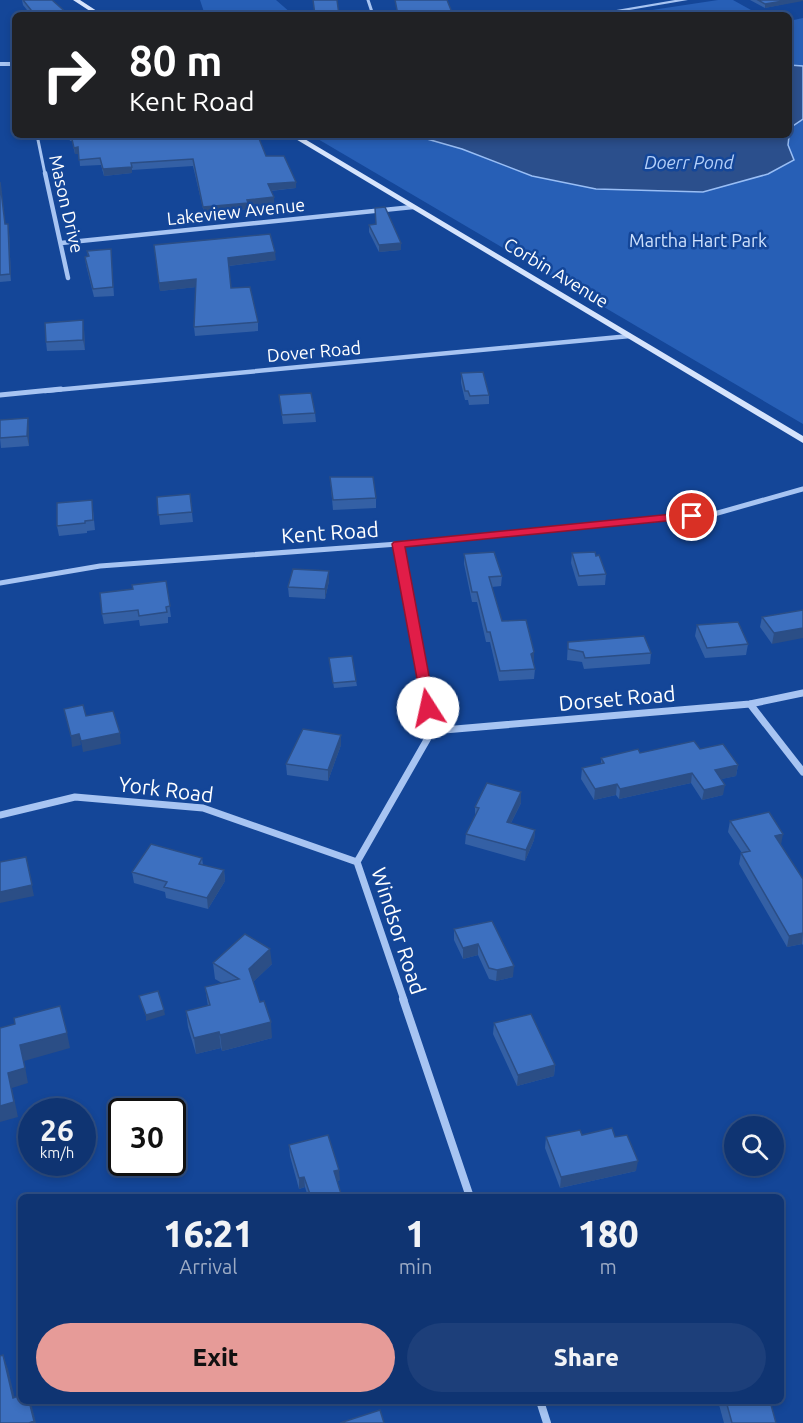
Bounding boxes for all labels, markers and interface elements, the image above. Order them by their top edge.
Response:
icon: right [30,36,108,114]
text: 80 m [129,37,223,84]
text: Kent Road [129,86,254,116]
water label: Doerr Pond [644,152,735,172]
street label: Mason Drive [46,153,88,255]
street label: Lakeview Avenue [166,194,306,228]
park label: Martha Hart Park [629,230,767,250]
street label: Corbin Avenue [501,233,612,311]
street label: Dover Road [266,337,362,365]
pin [666,490,717,541]
icon: arrive [675,499,708,532]
street label: Kent Road [280,517,379,547]
position arrow [396,676,460,740]
street label: Dorset Road [557,681,676,715]
street label: York Road [117,771,215,807]
street label: Windsor Road [367,864,431,997]
speed limit sign: 30 [108,1098,186,1176]
text: 26 [40,1113,74,1147]
map controls [724,1116,784,1176]
button: search [724,1116,784,1176]
text: km/h [40,1144,74,1161]
text: 16:21 [163,1213,253,1254]
text: 1 [405,1213,426,1254]
text: 180 [578,1213,639,1254]
text: Arrival [179,1255,238,1278]
text: min [399,1255,432,1278]
text: m [600,1255,617,1278]
button: Exit [36,1323,395,1392]
button: Share [407,1323,766,1392]

